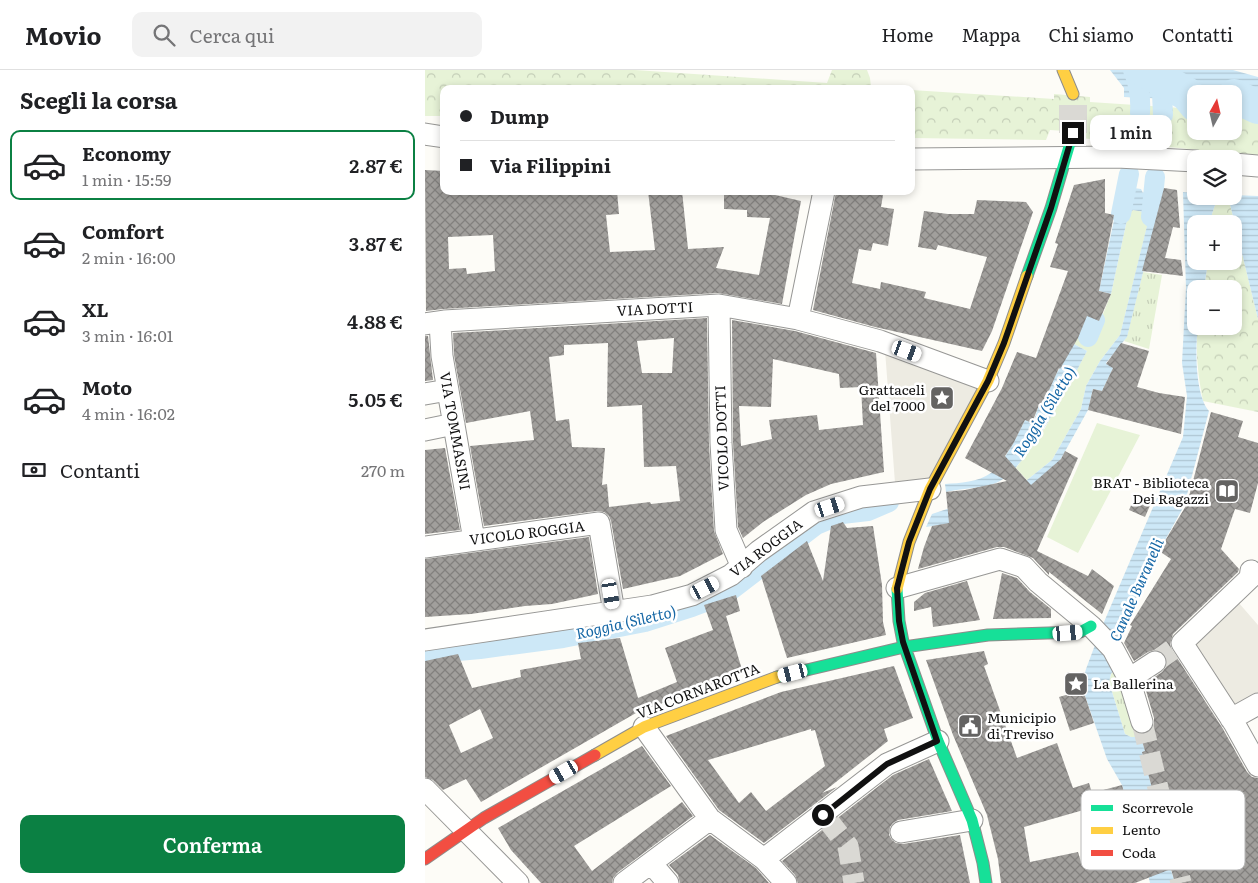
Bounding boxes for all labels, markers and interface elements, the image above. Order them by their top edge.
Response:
search box [132,12,482,57]
text: Movio [25,17,102,52]
icon: search [150,21,178,49]
text: Cerca qui [190,21,274,49]
text: Home [881,21,933,48]
text: Mappa [961,21,1020,48]
text: Chi siamo [1048,21,1134,48]
text: Contatti [1162,21,1233,48]
text: Scegli la corsa [20,83,178,116]
north arrow [1187,85,1243,140]
map controls [1187,85,1242,335]
text: Dump [490,102,549,130]
callout: 1 min [1091,116,1173,150]
text: 1 min [1110,120,1152,144]
route end [1062,122,1084,144]
text: Economy [82,139,171,167]
icon: car [22,143,67,188]
button: layers [1187,150,1242,205]
text: 2.87 € [349,151,403,179]
text: Via Filippini [490,151,611,179]
text: 1 min · 15:59 [82,167,171,191]
button: + [1187,215,1242,270]
text: Comfort [82,217,164,245]
icon: car [22,221,67,266]
text: 3.87 € [349,229,403,257]
text: 2 min · 16:00 [82,245,175,269]
button: − [1187,280,1242,335]
text: XL [82,295,109,323]
street label: VIA DOTTI [616,296,694,320]
icon: car [22,299,67,344]
text: 4.88 € [347,307,403,335]
text: 3 min · 16:01 [82,323,173,347]
car [890,339,923,363]
water label: Roggia (Siletto) [1007,362,1081,461]
street label: VIA TOMMASINI [436,370,476,491]
text: Moto [82,373,132,401]
icon: car [22,377,67,422]
place label: Grattaceli del 7000 [859,379,925,415]
text: 5.05 € [348,385,403,413]
street label: VICOLO DOTTI [709,385,733,491]
place icon: Grattaceli del 7000 [929,385,955,411]
text: 4 min · 16:02 [82,401,175,425]
icon: cash [20,456,48,484]
text: Contanti [60,456,140,484]
text: 270 m [361,458,405,482]
place label: BRAT - Biblioteca Dei Ragazzi [1093,472,1209,508]
library icon: BRAT - Biblioteca Dei Ragazzi [1214,478,1240,504]
car [813,495,846,519]
street label: VIA ROGGIA [725,513,807,581]
street label: VICOLO ROGGIA [468,515,586,549]
water label: Canale Buranelli [1103,534,1169,645]
car [688,575,721,601]
car [601,578,620,610]
water label: Roggia (Siletto) [573,599,678,644]
car [1052,624,1083,642]
street label: VIA CORNAROTTA [633,657,763,723]
car [776,662,809,684]
place icon: La Ballerina [1063,671,1089,697]
place label: La Ballerina [1093,673,1174,693]
place label: Municipio di Treviso [987,707,1056,743]
public building icon: Municipio di Treviso [957,713,983,739]
car [547,758,580,786]
legend [1081,790,1245,870]
text: Scorrevole [1122,797,1193,817]
route start [812,804,834,826]
button: Conferma [20,815,405,873]
text: Lento [1122,819,1161,839]
text: Coda [1122,842,1157,862]

